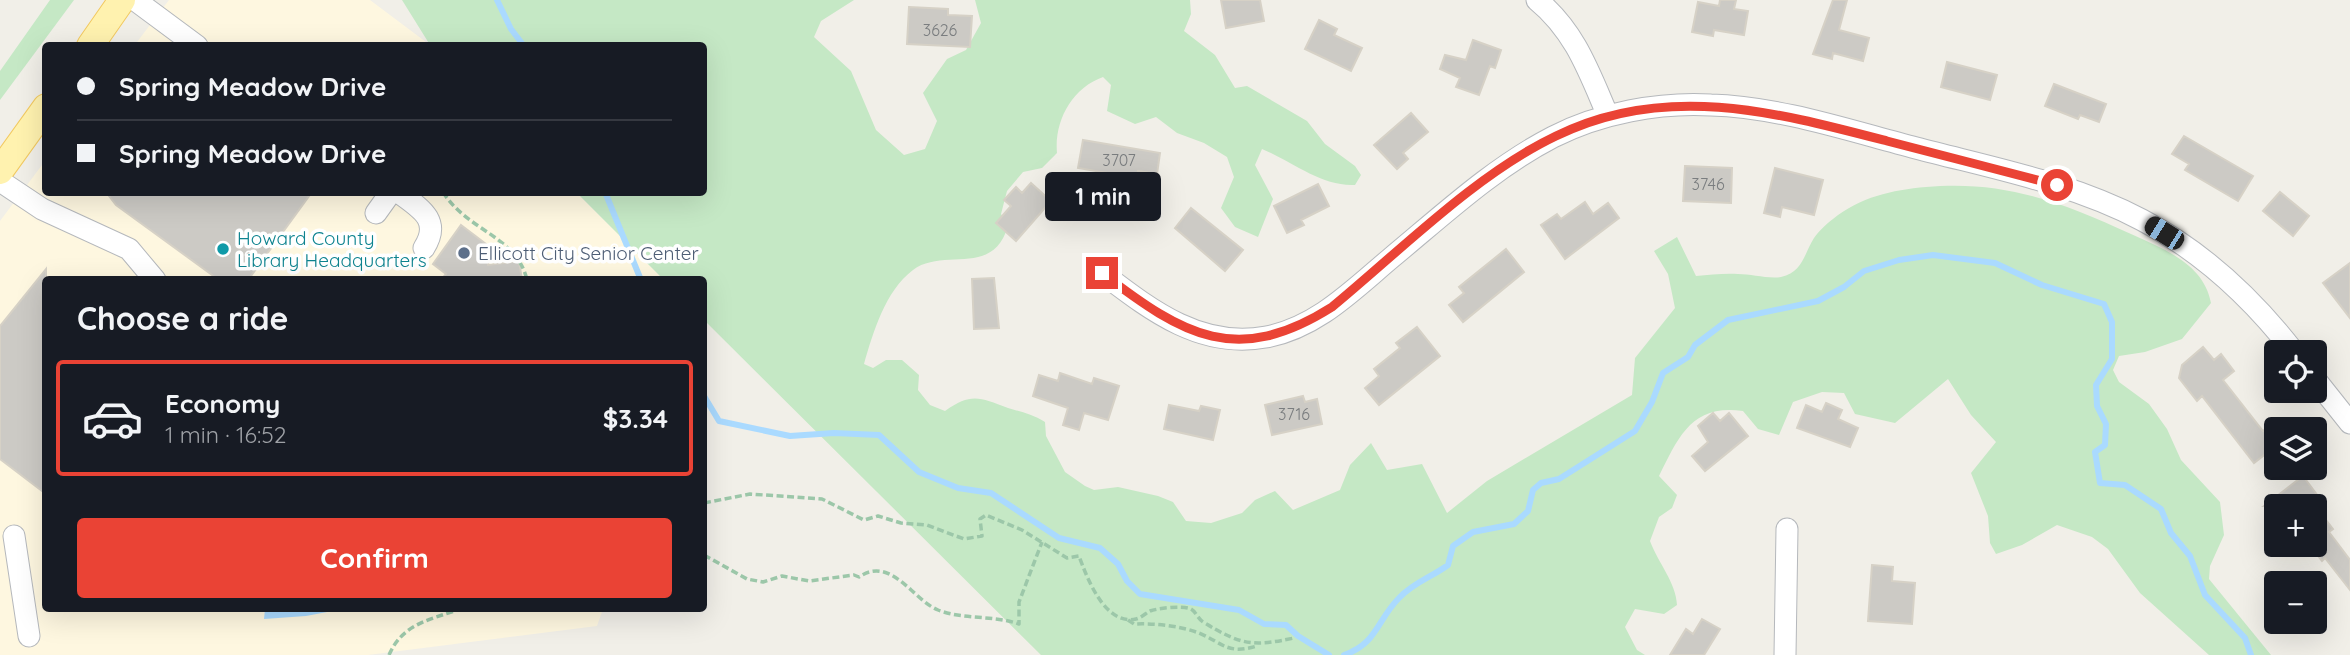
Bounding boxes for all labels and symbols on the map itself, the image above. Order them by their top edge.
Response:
house number: 3626 [923,20,958,40]
house number: 3707 [1102,150,1136,170]
route start [2041,169,2073,201]
callout: 1 min [1044,172,1160,220]
house number: 3746 [1692,174,1725,194]
car [2141,213,2188,253]
place label: Howard County Library Headquarters [237,226,427,272]
marker: Howard County Library Headquarters [215,241,231,257]
place label: Ellicott City Senior Center [478,241,700,265]
marker: Ellicott City Senior Center [456,245,472,261]
route end [1086,257,1118,289]
house number: 3716 [1278,404,1310,424]

